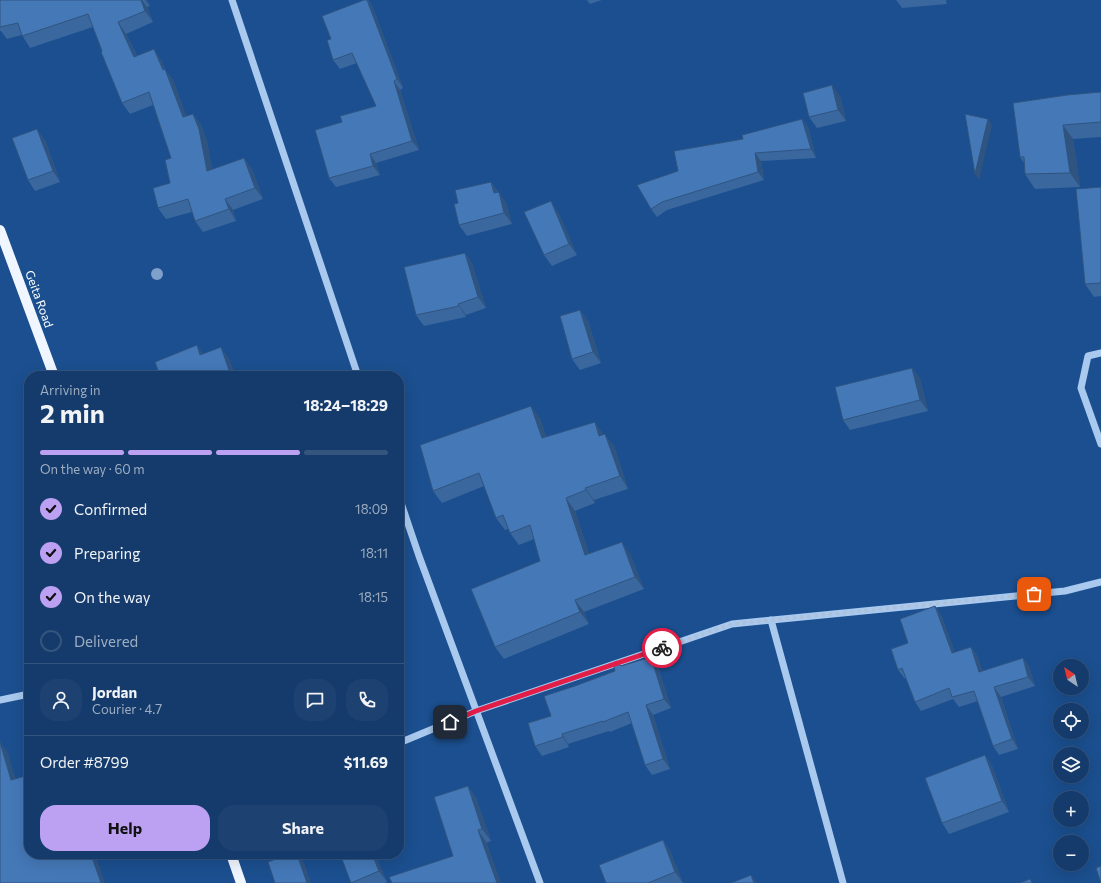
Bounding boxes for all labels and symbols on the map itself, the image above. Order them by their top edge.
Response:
street label: Geita Road [23,268,57,329]
pin [1017,577,1051,611]
courier [642,628,682,668]
north arrow [1053,659,1089,695]
pin [433,705,467,739]

